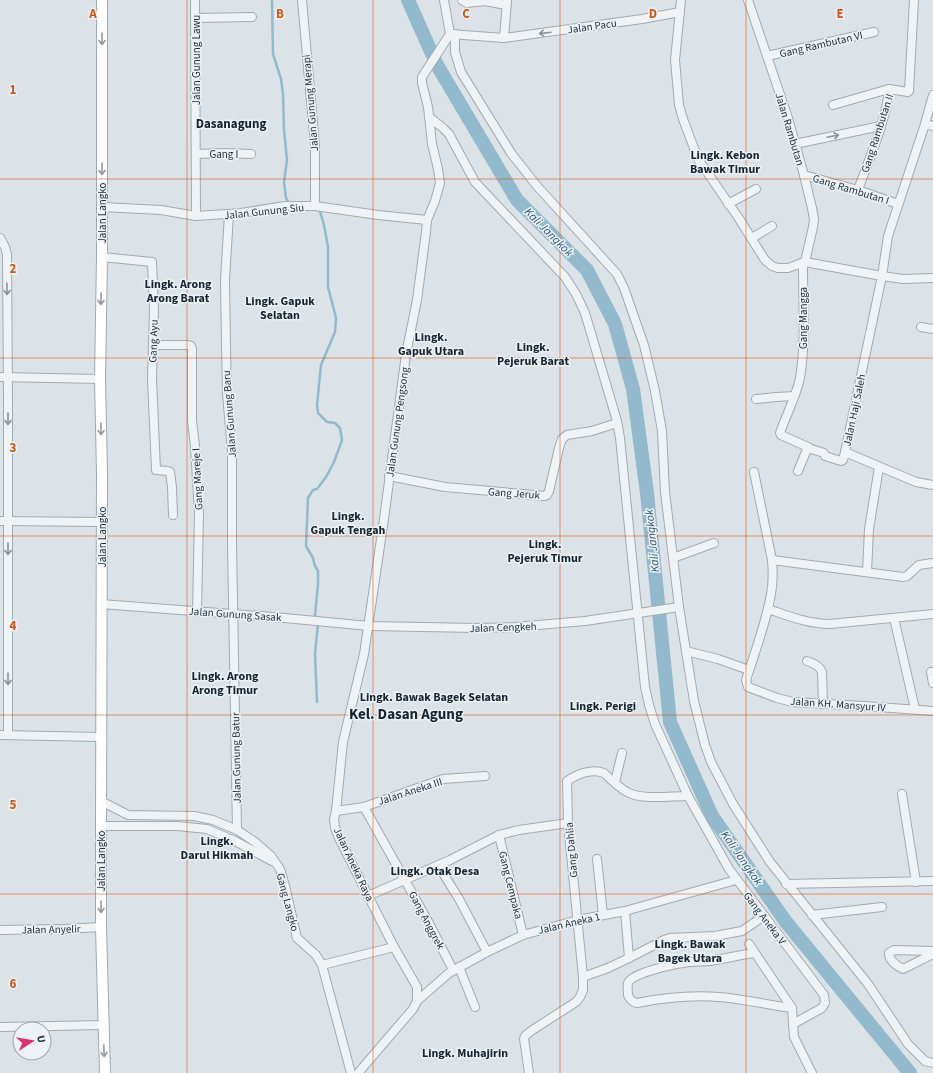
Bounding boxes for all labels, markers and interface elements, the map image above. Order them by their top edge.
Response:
text: A [88,5,97,23]
text: B [276,5,284,23]
text: C [462,5,470,23]
text: D [649,5,657,23]
text: E [836,5,844,23]
street label: Jalan Gunung Lawu [189,15,204,105]
street label: Jalan Pacu [566,16,618,37]
street label: Gang Rambutan VI [778,28,864,61]
one-way arrow [538,29,551,37]
one-way arrow [98,32,106,45]
street label: Jalan Gunung Merapi [299,54,322,152]
text: 1 [10,81,17,99]
street label: Jalan Rambutan [771,91,808,167]
street label: Gang Rambutan II [858,92,897,175]
district label: Dasanagung [196,115,266,133]
one-way arrow [826,131,839,139]
street label: Gang I [210,147,239,162]
district label: Lingk. Kebon Bawak Timur [690,147,760,178]
one-way arrow [98,162,106,175]
street label: Gang Rambutan I [811,171,891,208]
street label: Jalan Langko [95,182,110,244]
street label: Jalan Gunung Siu [223,200,305,223]
water label: Kali Jangkok [520,204,577,261]
text: 2 [10,260,17,278]
district label: Lingk. Arong Arong Barat [145,276,212,307]
one-way arrow [3,282,11,295]
street label: Gang Mangga [796,287,811,349]
one-way arrow [97,292,105,305]
district label: Lingk. Gapuk Selatan [245,293,315,324]
street label: Gang Ayu [145,319,162,363]
district label: Lingk. Gapuk Utara [398,329,464,360]
district label: Lingk. Pejeruk Barat [497,339,569,370]
street label: Jalan Gunung Pengsong [382,366,413,478]
street label: Jalan Gunung Baru [219,370,240,458]
street label: Jalan Haji Saleh [840,373,869,448]
one-way arrow [4,412,12,425]
one-way arrow [97,422,105,435]
text: 3 [10,439,17,457]
street label: Gang Mareje I [188,448,207,510]
street label: Gang Jeruk [487,484,541,503]
street label: Jalan Langko [95,506,110,568]
district label: Lingk. Gapuk Tengah [311,508,386,539]
water label: Kali Jangkok [641,508,664,573]
district label: Lingk. Pejeruk Timur [507,536,583,567]
one-way arrow [4,542,12,555]
street label: Jalan Gunung Sasak [188,604,282,625]
text: 4 [10,617,17,635]
street label: Jalan Cengkeh [469,619,537,636]
district label: Lingk. Arong Arong Timur [191,668,259,699]
one-way arrow [4,672,12,685]
district label: Lingk. Bawak Bagek Selatan [360,689,508,706]
street label: Jalan KH. Mansyur IV [790,694,887,715]
district label: Lingk. Perigi [570,698,636,715]
district label: Kel. Dasan Agung [349,704,463,725]
street label: Jalan Gunung Batur [228,712,245,804]
street label: Jalan Aneka III [376,774,444,809]
text: 5 [10,796,17,814]
street label: Gang Dahlia [562,822,581,878]
street label: Jalan Aneka Raya [330,825,377,904]
water label: Kali Jangkok [717,828,767,889]
street label: Jalan Langko [94,830,109,892]
district label: Lingk. Darul Hikmah [181,833,254,864]
street label: Gang Cempaka [495,850,526,921]
district label: Lingk. Otak Desa [391,863,479,880]
street label: Gang Langko [273,871,303,933]
street label: Gang Anggrek [405,889,448,952]
street label: Gang Aneka V [740,889,790,948]
one-way arrow [97,900,105,913]
street label: Jalan Aneka 1 [537,909,602,938]
street label: Jalan Anyelir [21,921,81,938]
district label: Lingk. Bawak Bagek Utara [654,936,726,967]
text: 6 [10,975,17,993]
north arrow [12,1021,52,1061]
text: U [33,1034,49,1044]
one-way arrow [100,1044,108,1057]
district label: Lingk. Muhajirin [422,1045,508,1062]

